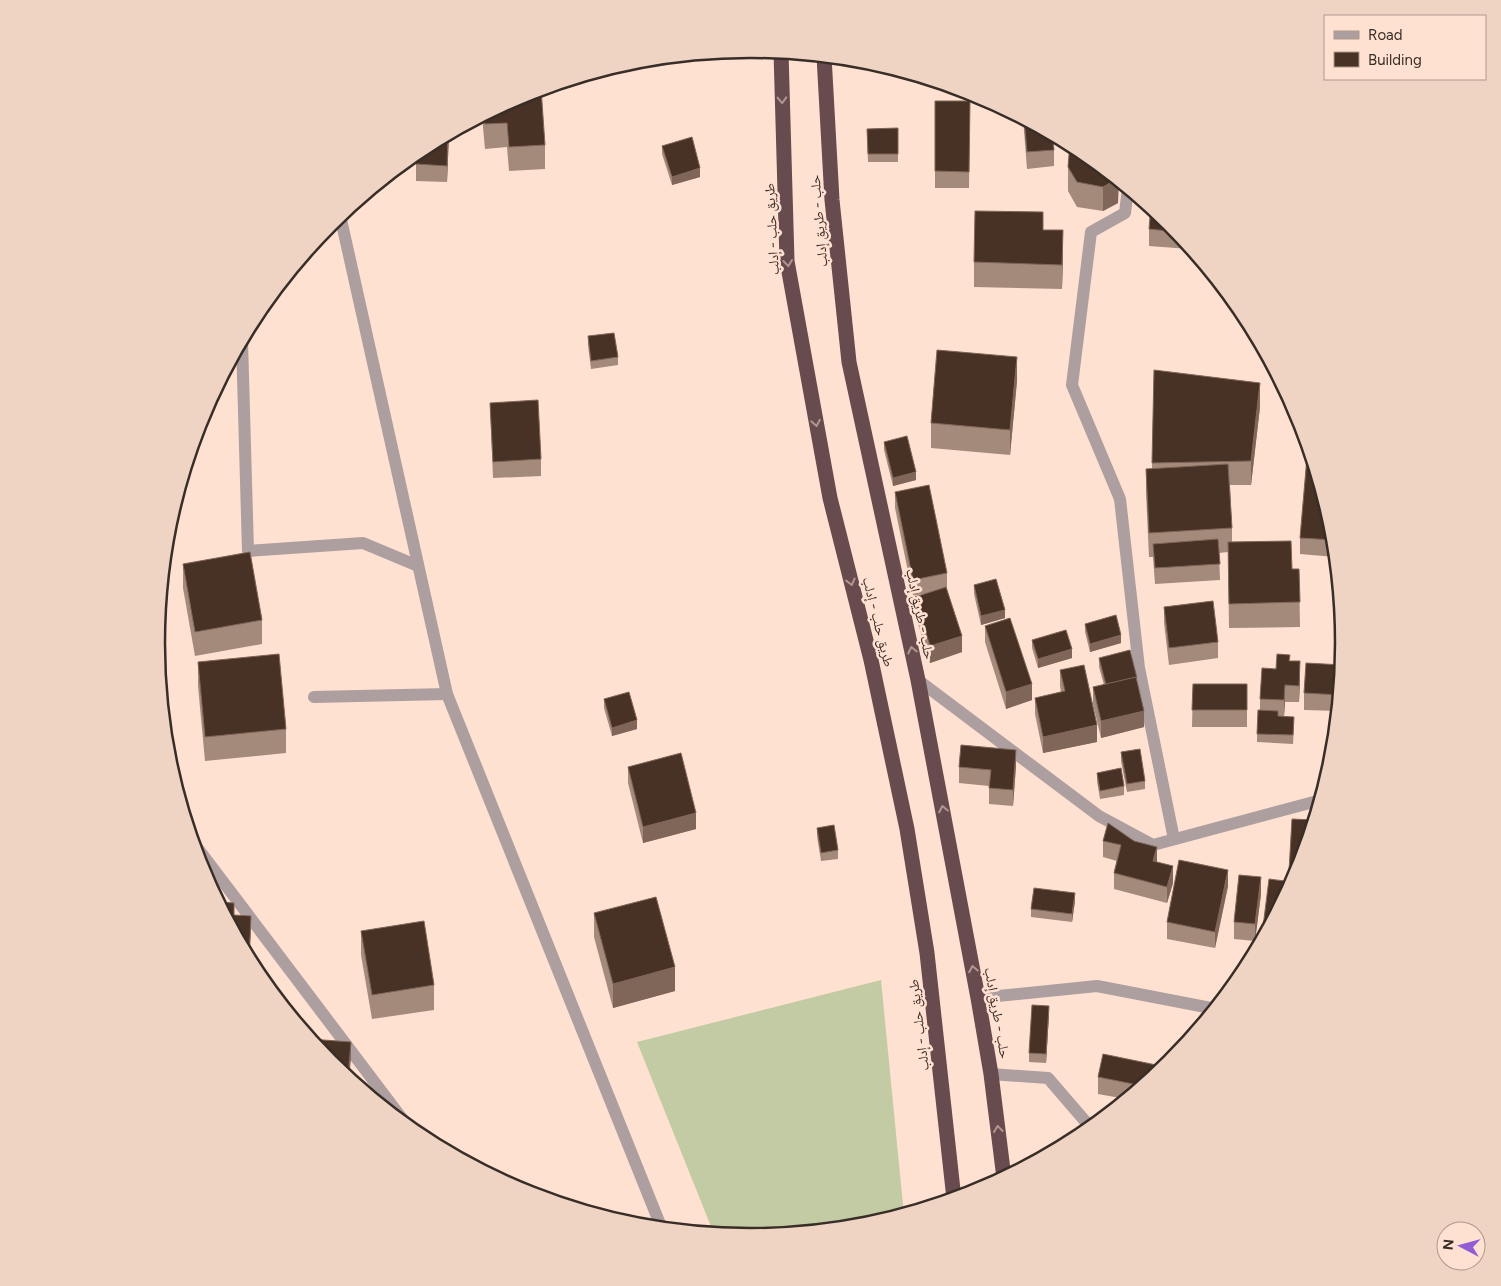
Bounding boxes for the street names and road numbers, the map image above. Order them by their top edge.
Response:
street label: حلب - طريق إدلب [807,174,832,268]
street label: طريق حلب - إدلب [761,182,784,275]
street label: حلب - طريق إدلب [901,567,938,661]
street label: طريق حلب - إدلب [858,575,897,669]
street label: حلب - طريق إدلب [980,966,1013,1060]
street label: طريق حلب - إدلب [905,978,934,1072]

